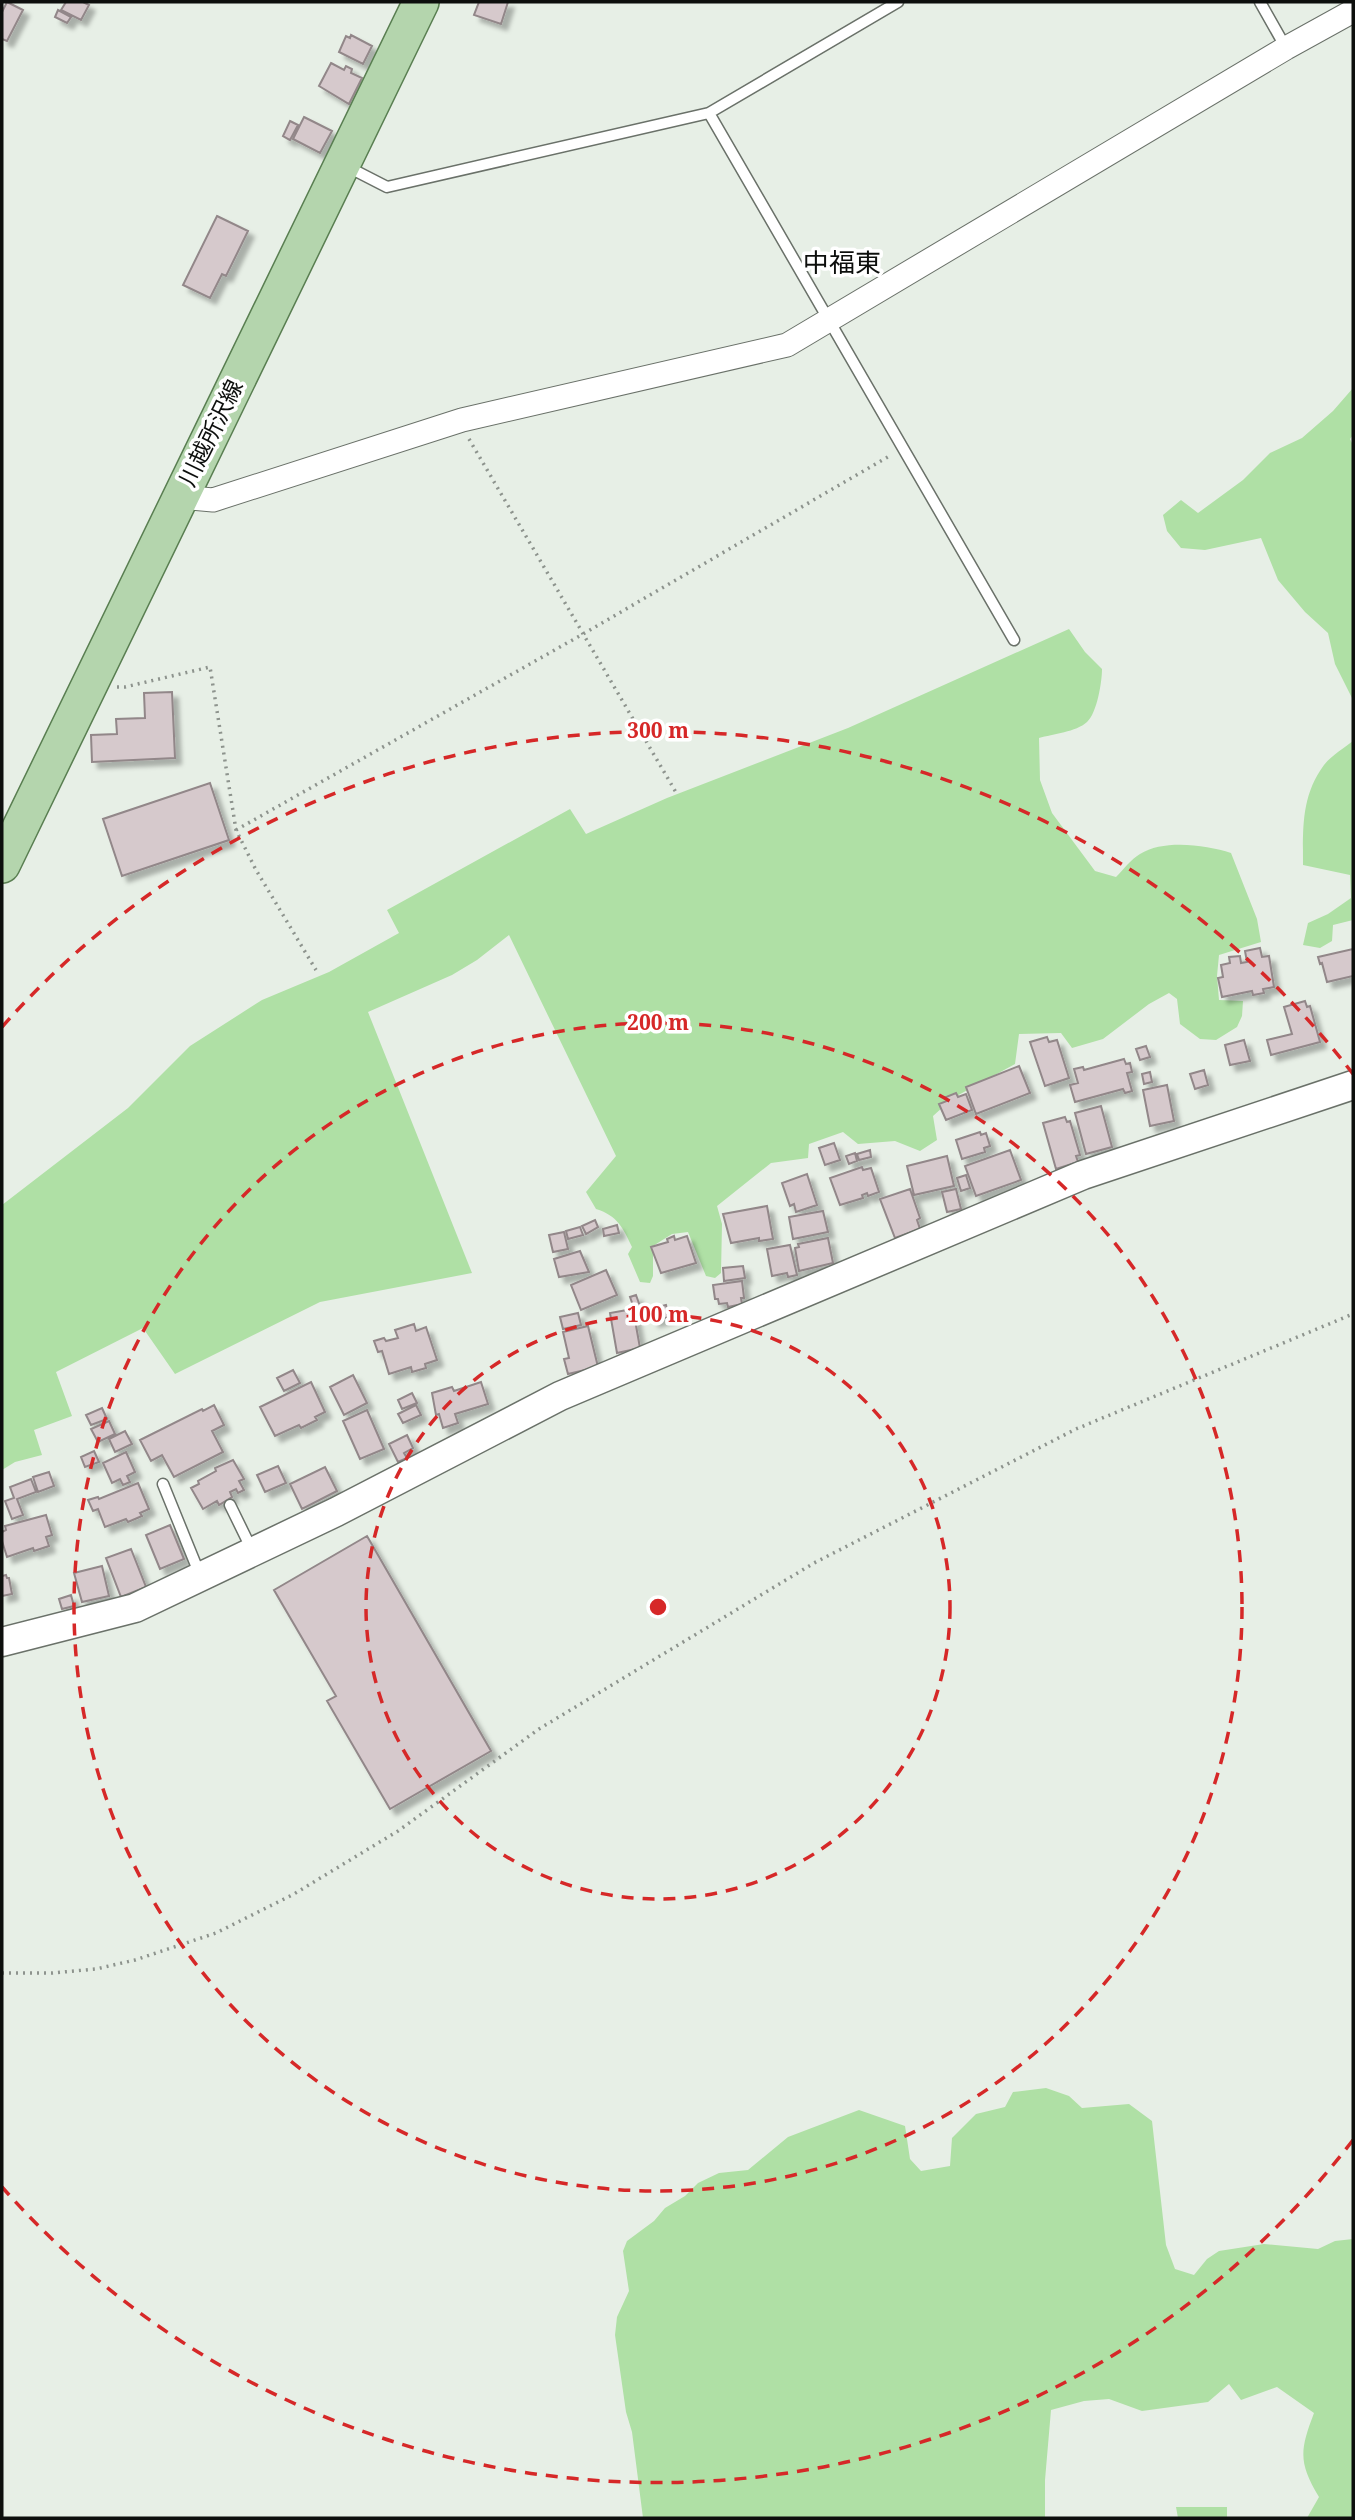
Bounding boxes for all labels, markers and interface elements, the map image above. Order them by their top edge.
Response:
district label: 中福東 [803,244,881,280]
street label: 川越所沢線 [171,374,250,491]
text: 300 m [627,716,689,744]
text: 200 m [627,1008,689,1036]
text: 100 m [627,1300,689,1328]
centre of rings [646,1595,670,1619]

